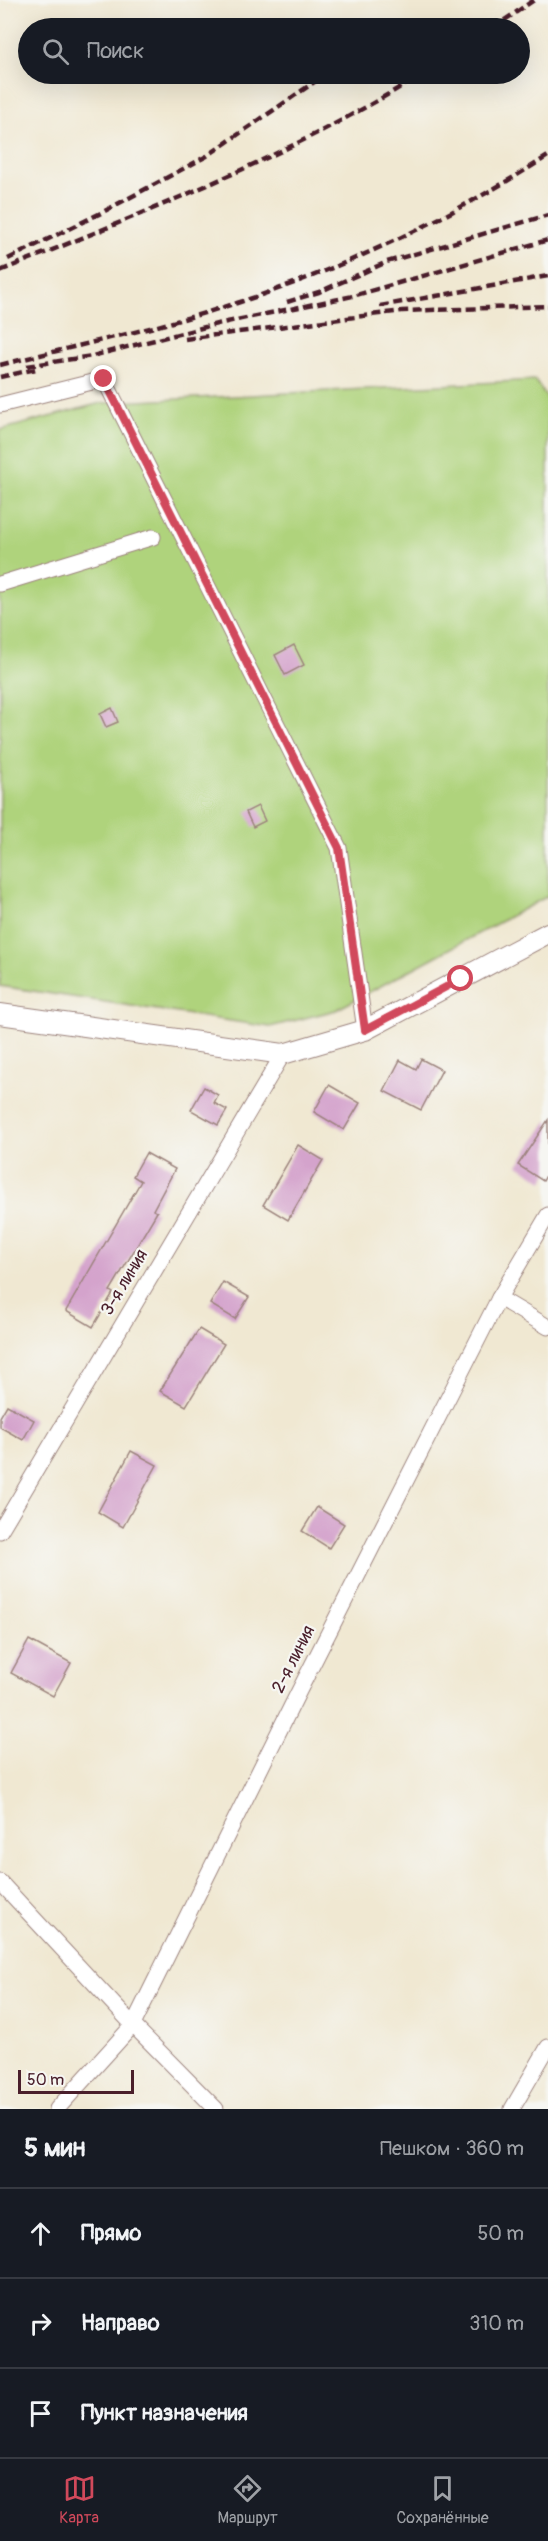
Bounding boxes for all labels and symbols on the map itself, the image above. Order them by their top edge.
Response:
route end [90,365,116,391]
route start [447,965,473,991]
street label: 3-я линия [96,1245,153,1319]
street label: 2-я линия [267,1621,320,1697]
scale bar [18,2067,134,2094]

